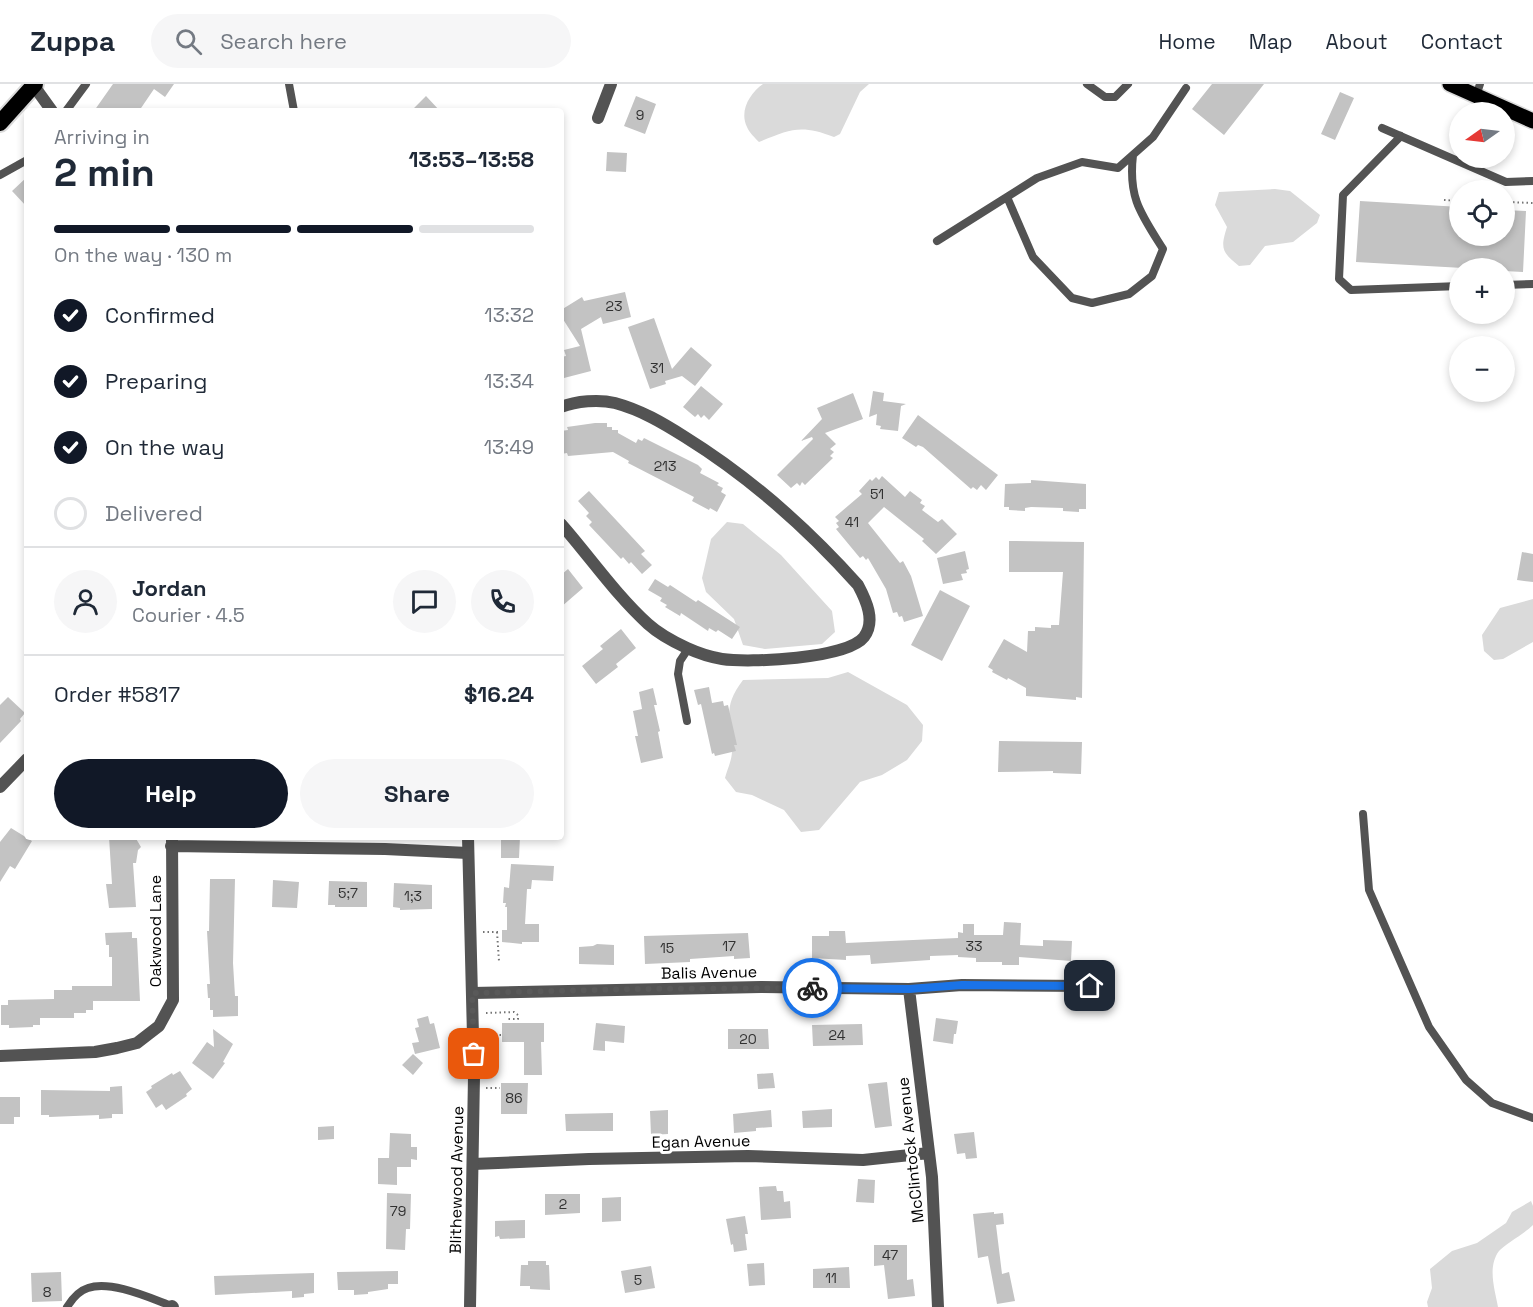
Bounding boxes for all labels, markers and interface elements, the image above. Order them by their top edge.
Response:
search box [151,14,571,68]
text: Zuppa [30,23,115,59]
icon: search [172,25,205,58]
text: Search here [220,27,347,55]
text: Home [1158,28,1216,55]
text: Map [1249,28,1293,55]
text: About [1326,28,1388,55]
text: Contact [1421,28,1503,55]
north arrow [1449,102,1515,168]
map controls [1449,102,1515,402]
house number: 9 [636,106,644,124]
text: Arriving in [54,124,150,150]
text: 13:53–13:58 [408,145,534,173]
text: 2 min [54,148,155,197]
button: locate [1449,180,1515,246]
text: On the way · 130 m [54,242,232,268]
button: + [1449,258,1515,324]
house number: 23 [606,297,622,315]
icon: check [54,299,87,332]
text: Confirmed [105,301,215,329]
text: 13:32 [484,302,534,328]
button: − [1449,336,1515,402]
house number: 31 [650,359,664,377]
icon: check [54,365,87,398]
text: Preparing [105,367,207,395]
text: 13:34 [484,368,534,394]
icon: check [54,431,87,464]
text: On the way [105,433,224,461]
text: 13:49 [484,434,534,460]
house number: 213 [654,457,676,475]
house number: 51 [870,485,884,503]
text: Delivered [105,499,203,527]
house number: 41 [845,513,859,531]
button: person [54,570,117,633]
button: chat [393,570,456,633]
button: phone [471,570,534,633]
text: Jordan [132,574,207,602]
text: Courier · 4.5 [132,602,245,628]
text: Order #5817 [54,680,180,708]
text: $16.24 [464,680,534,708]
button: Help [54,759,288,828]
button: Share [300,759,534,828]
street label: Oakwood Lane [145,875,166,987]
house number: 5;7 [338,884,358,902]
house number: 1;3 [404,887,422,905]
house number: 17 [722,937,736,955]
house number: 33 [966,937,982,955]
house number: 15 [660,939,674,957]
courier [782,958,842,1018]
pin [1064,960,1115,1011]
street label: Balis Avenue [661,961,757,984]
icon: home [1073,969,1106,1002]
icon: bike [796,972,829,1005]
house number: 24 [829,1026,846,1044]
pin [448,1028,499,1079]
house number: 20 [739,1030,757,1048]
icon: bag [457,1037,490,1070]
street label: McClintock Avenue [892,1076,929,1224]
house number: 86 [505,1089,523,1107]
street label: Blithewood Avenue [445,1106,468,1254]
street label: Egan Avenue [651,1130,751,1153]
house number: 2 [559,1195,567,1213]
house number: 79 [390,1202,406,1220]
house number: 47 [882,1246,898,1264]
house number: 11 [825,1269,837,1287]
house number: 5 [634,1271,642,1289]
house number: 8 [43,1283,52,1301]

